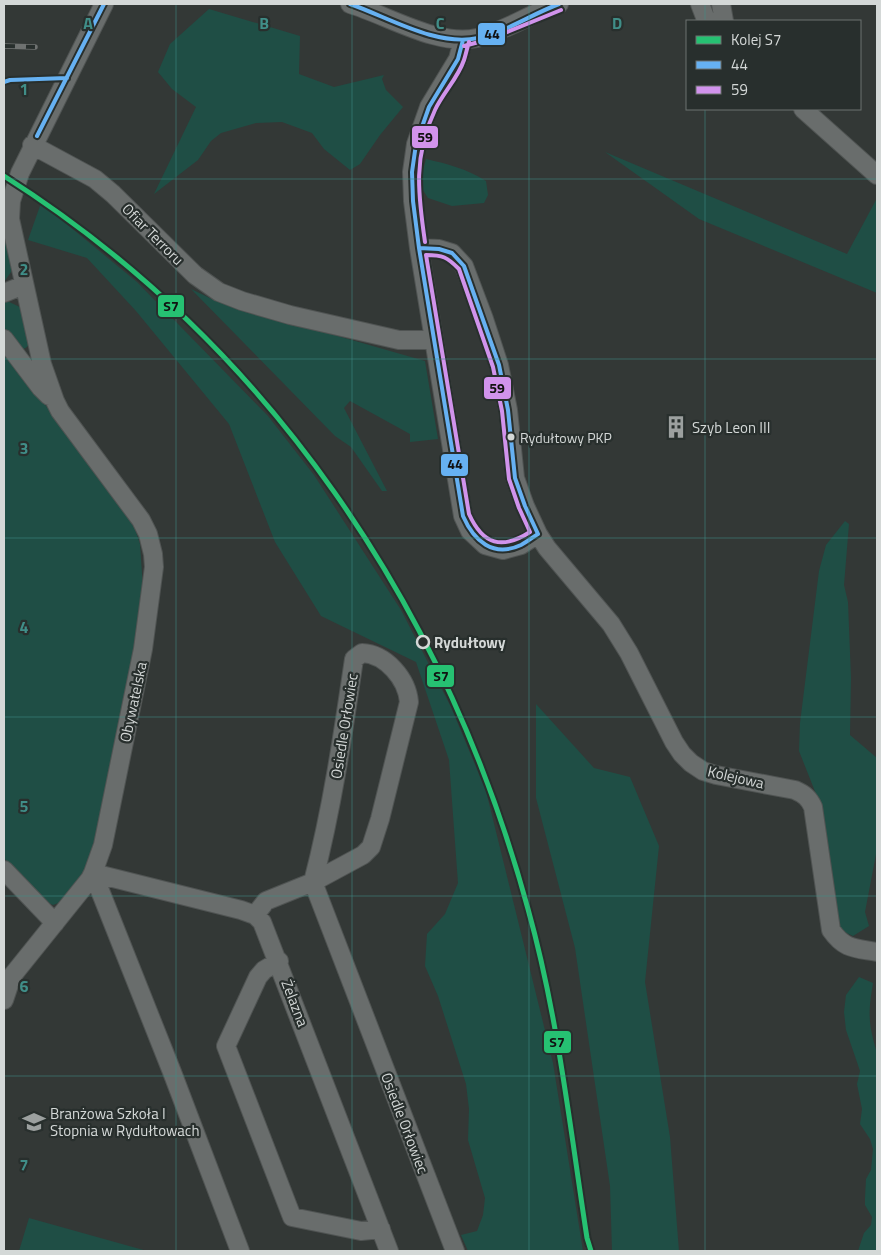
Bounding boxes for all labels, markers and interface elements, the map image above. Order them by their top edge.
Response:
text: A [83,11,93,35]
text: B [259,11,269,35]
text: C [436,11,445,35]
text: D [612,11,622,35]
legend [686,20,861,110]
line badge: 44 [477,22,506,46]
text: 44 [484,23,500,44]
text: Kolej S7 [731,28,781,51]
text: 44 [731,53,748,76]
text: 1 [20,77,28,101]
text: 59 [731,78,748,101]
line badge: 59 [411,125,439,149]
text: 59 [417,126,433,147]
street label: Ofiar Terroru [117,198,189,270]
text: 2 [20,257,28,281]
line badge: S7 [157,294,185,318]
text: S7 [163,295,179,316]
line badge: 59 [483,376,512,400]
text: 59 [489,377,505,398]
building icon: Szyb Leon III [663,414,689,440]
place label: Szyb Leon III [692,416,770,439]
place label: Rydułtowy PKP [520,427,612,448]
marker: Rydułtowy PKP [506,432,516,442]
text: 3 [20,436,28,460]
line badge: 44 [440,453,469,477]
text: 44 [447,453,463,474]
text: 4 [20,615,29,639]
place label: Rydułtowy [434,631,506,654]
marker: Rydułtowy [416,635,430,649]
street label: Obywatelska [113,659,153,744]
line badge: S7 [426,664,455,688]
text: S7 [433,665,449,686]
street label: Osiedle Orłowiec [324,672,364,780]
street label: Kolejowa [706,759,767,795]
text: 5 [20,794,29,818]
text: 6 [20,974,29,998]
street label: Żelazna [276,976,315,1030]
line badge: S7 [543,1030,572,1054]
text: S7 [549,1031,565,1052]
street label: Osiedle Orłowiec [375,1069,435,1177]
place label: Branżowa Szkoła I Stopnia w Rydułtowach [50,1102,199,1142]
school or university icon: Branżowa Szkoła I Stopnia w Rydułtowach [21,1109,47,1135]
text: 7 [20,1153,28,1177]

